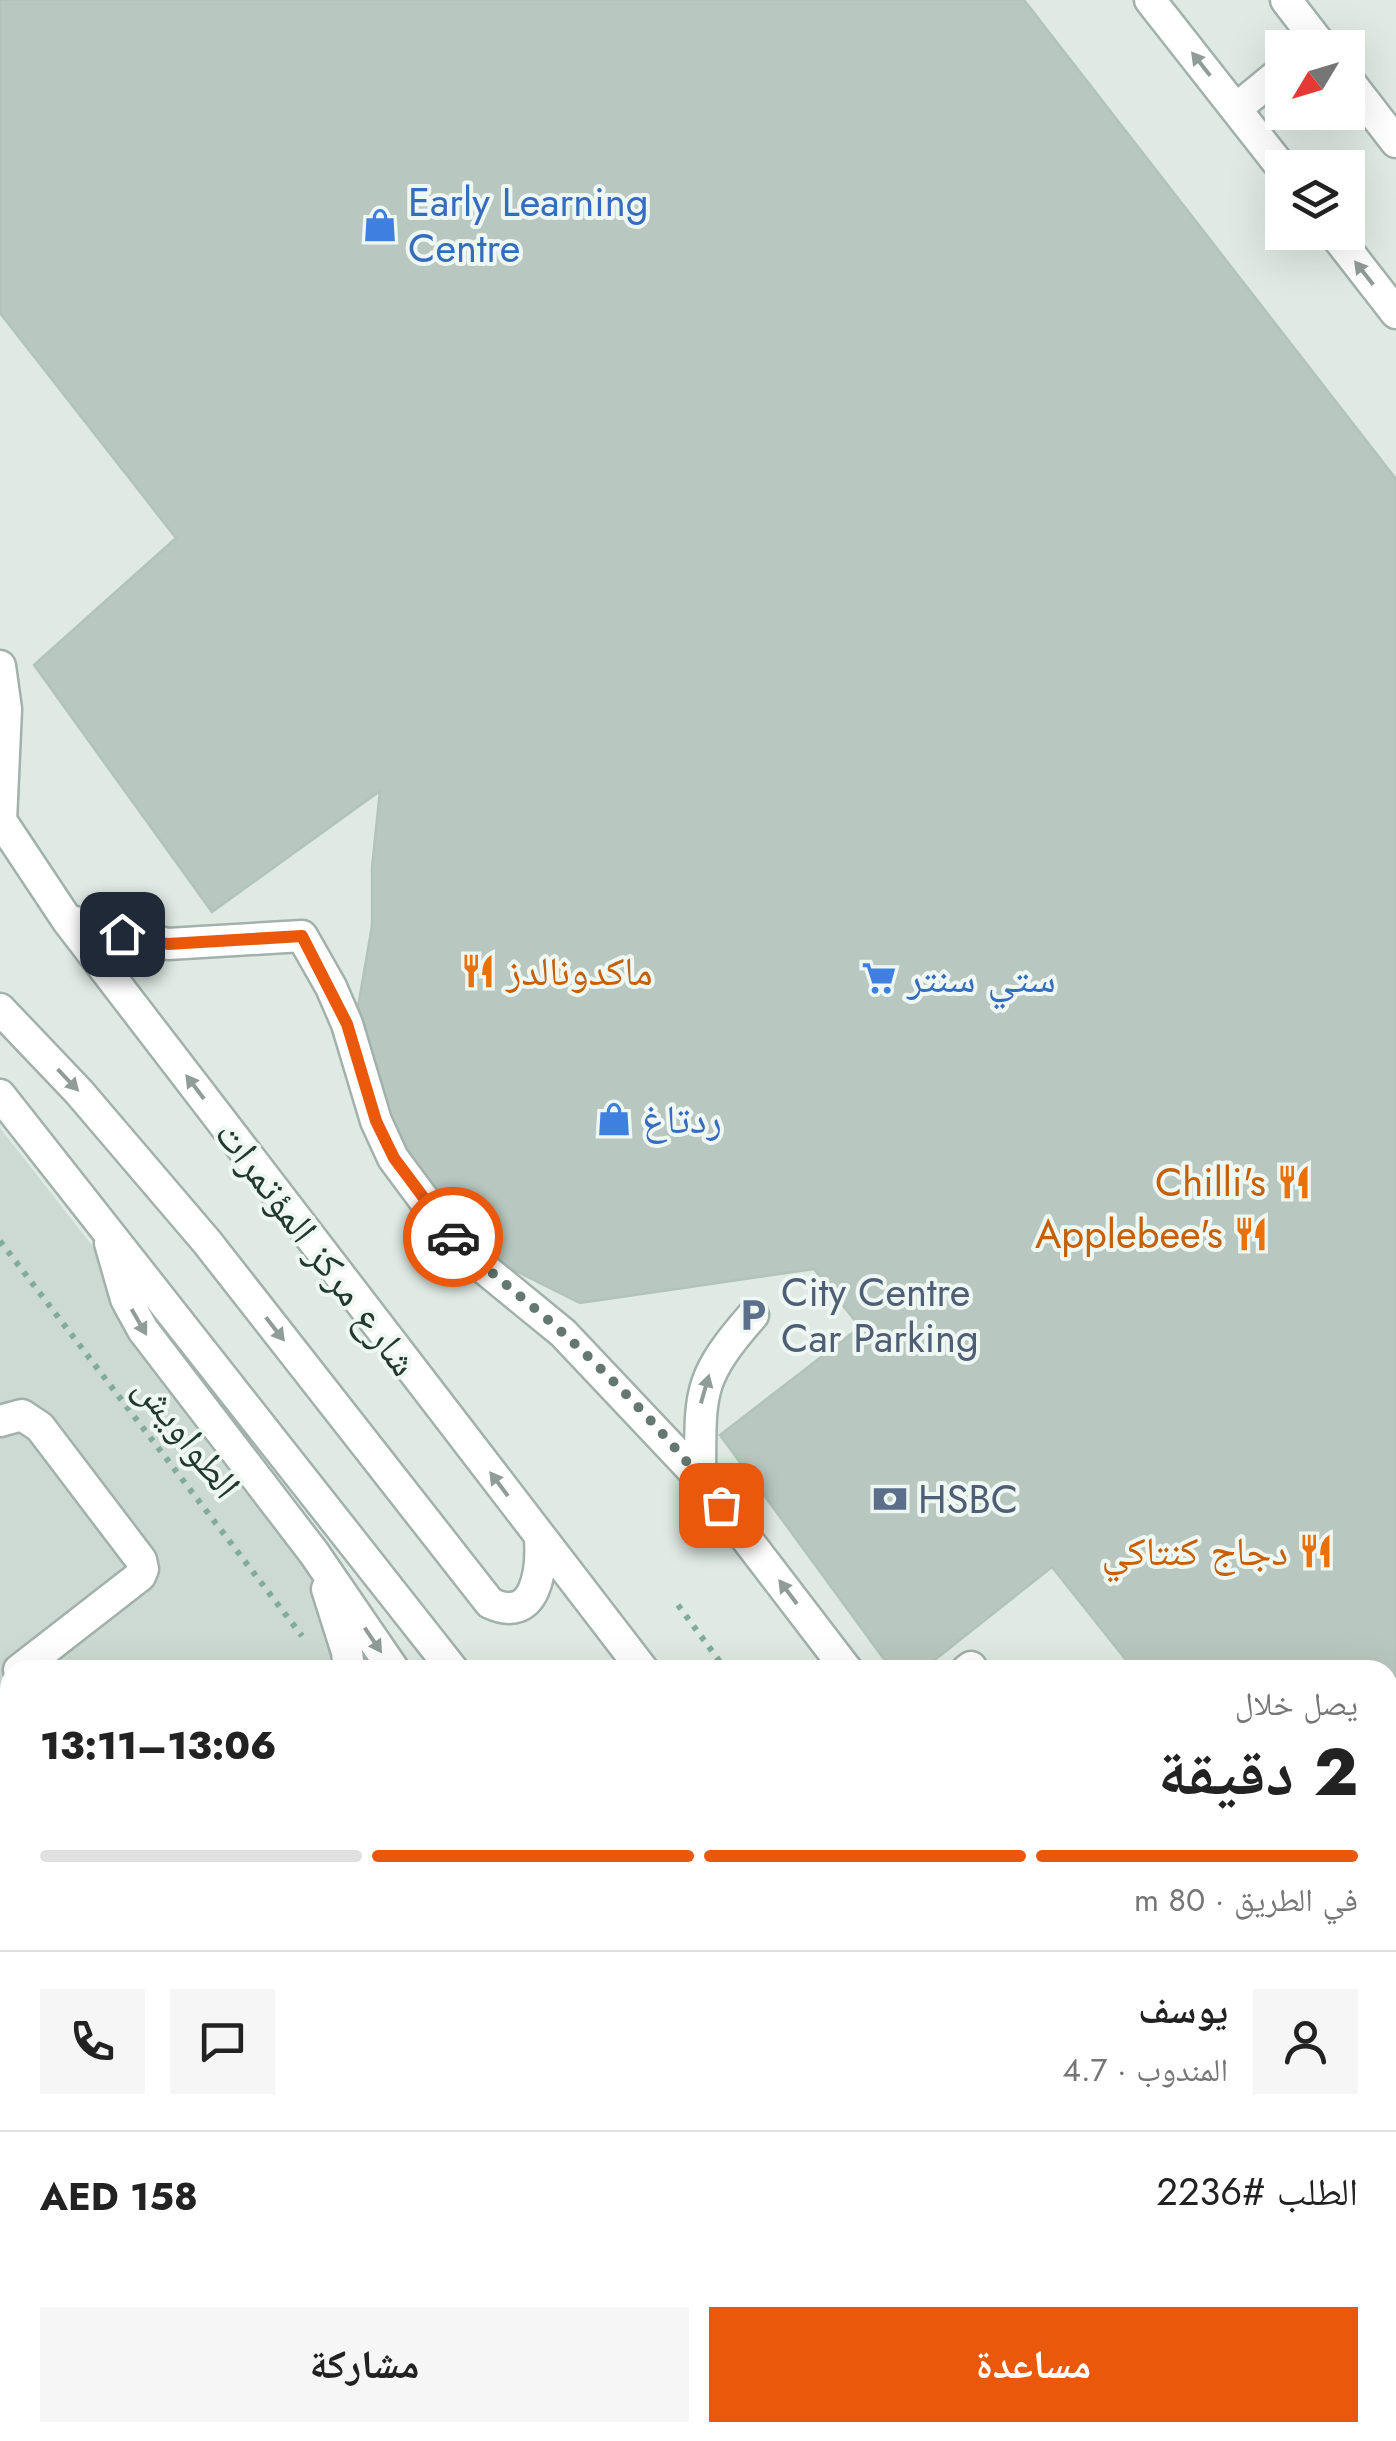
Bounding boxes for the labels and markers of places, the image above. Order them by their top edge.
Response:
place label: Early Learning Centre [408,173,649,277]
shop icon: Early Learning Centre [361,206,399,244]
pin [80,892,165,977]
place label: ماكدونالدز [505,942,653,1000]
place label: ستي سنتر [906,949,1056,1010]
restaurant icon: ماكدونالدز [459,952,497,990]
supermarket icon: ستي سنتر [860,959,898,997]
place label: ردتاغ [642,1090,722,1148]
shop icon: ردتاغ [595,1100,633,1138]
place label: Chilli's [1155,1153,1266,1211]
restaurant icon: Chilli's [1275,1163,1313,1201]
place label: Applebee's [1035,1205,1223,1263]
restaurant icon: Applebee's [1232,1215,1270,1253]
place label: City Centre Car Parking [781,1263,979,1367]
parking icon: City Centre Car Parking [734,1296,772,1334]
pin [679,1463,764,1548]
place label: HSBC [918,1470,1018,1528]
bank icon: HSBC [871,1480,909,1518]
place label: دجاج كنتاكي [1102,1522,1288,1583]
restaurant icon: دجاج كنتاكي [1297,1532,1335,1570]

